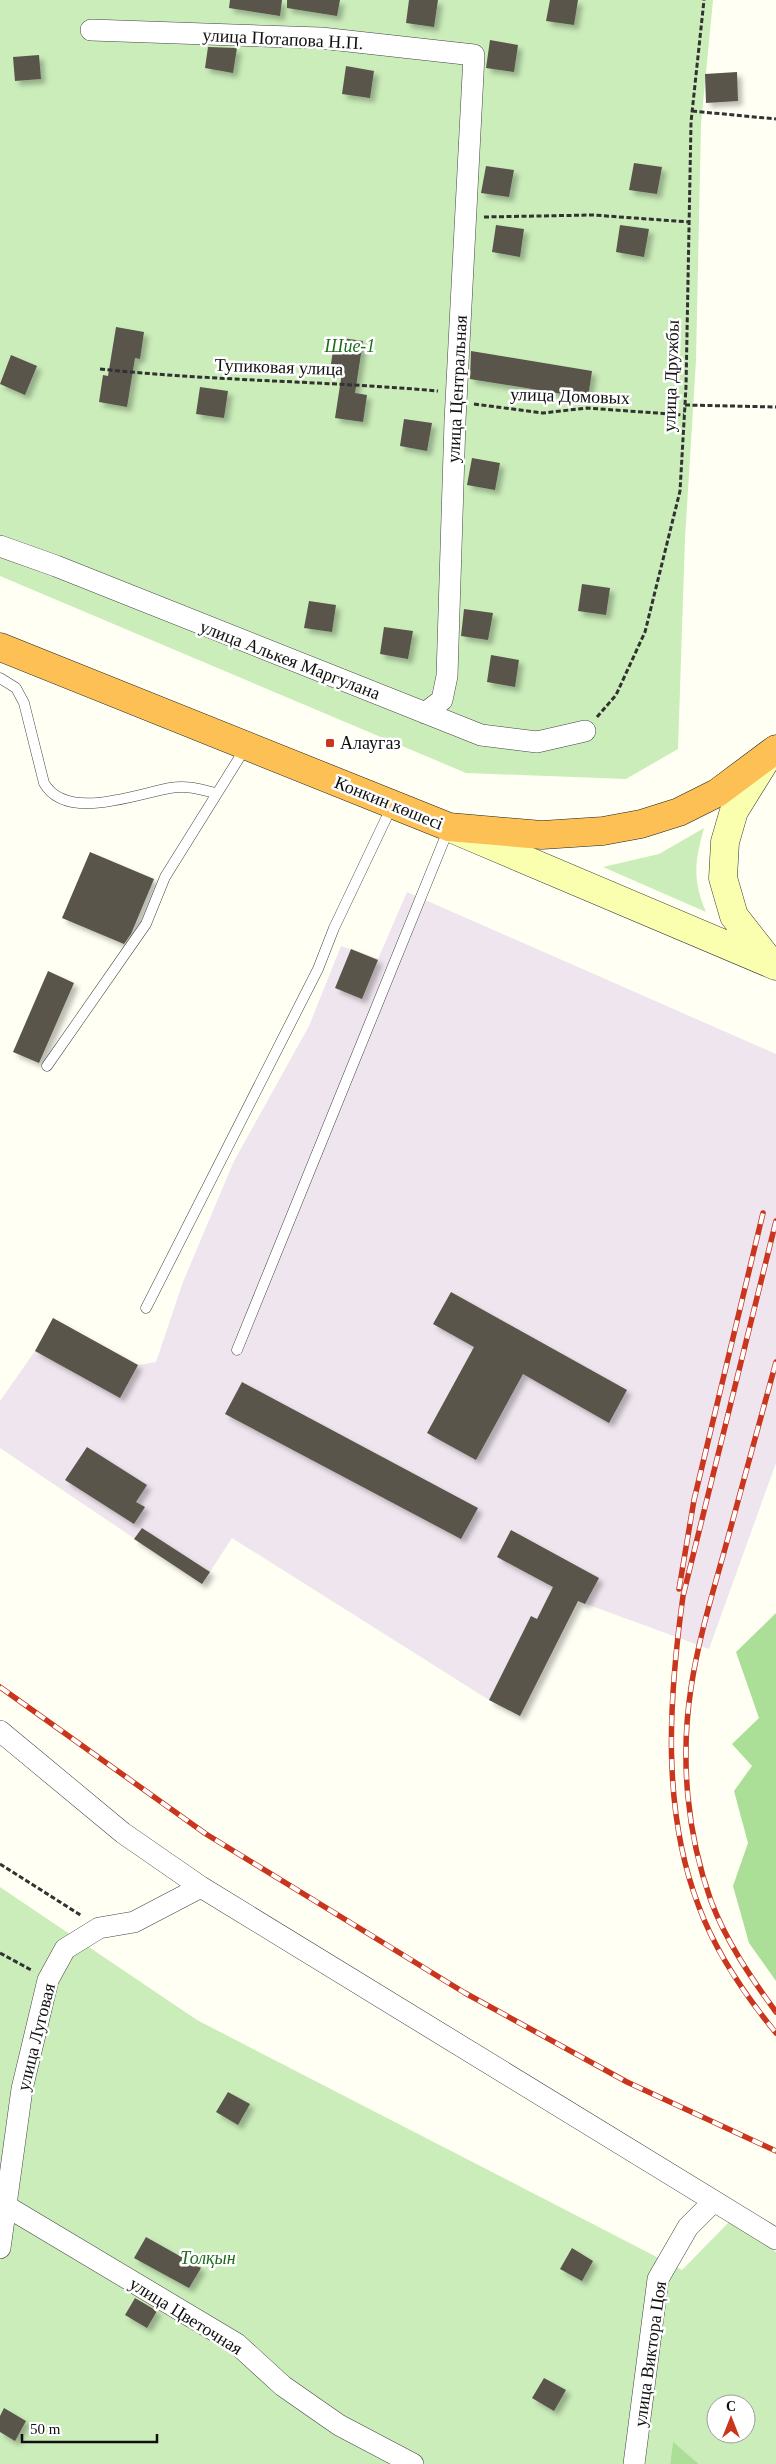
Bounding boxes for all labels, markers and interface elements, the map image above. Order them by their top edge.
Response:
street label: улица Потапова Н.П. [202,25,364,53]
street label: улица Центральная [443,315,471,463]
street label: улица Дружбы [659,320,683,432]
park label: Шие-1 [324,336,375,356]
street label: Тупиковая улица [214,355,344,379]
street label: улица Домовых [510,384,630,408]
street label: улица Алькея Маргулана [197,616,383,704]
place label: Алаугаз [340,733,401,753]
marker: Алаугаз [324,737,336,749]
street label: Конкин көшесі [332,772,446,834]
street label: улица Луговая [13,1981,59,2093]
park label: Толқын [180,2248,236,2268]
street label: улица Цветочная [126,2273,246,2359]
street label: улица Виктора Цоя [630,2280,670,2428]
north arrow [706,2394,756,2444]
text: С [726,2399,736,2414]
scale bar [22,2412,158,2444]
text: 50 m [30,2421,61,2437]

